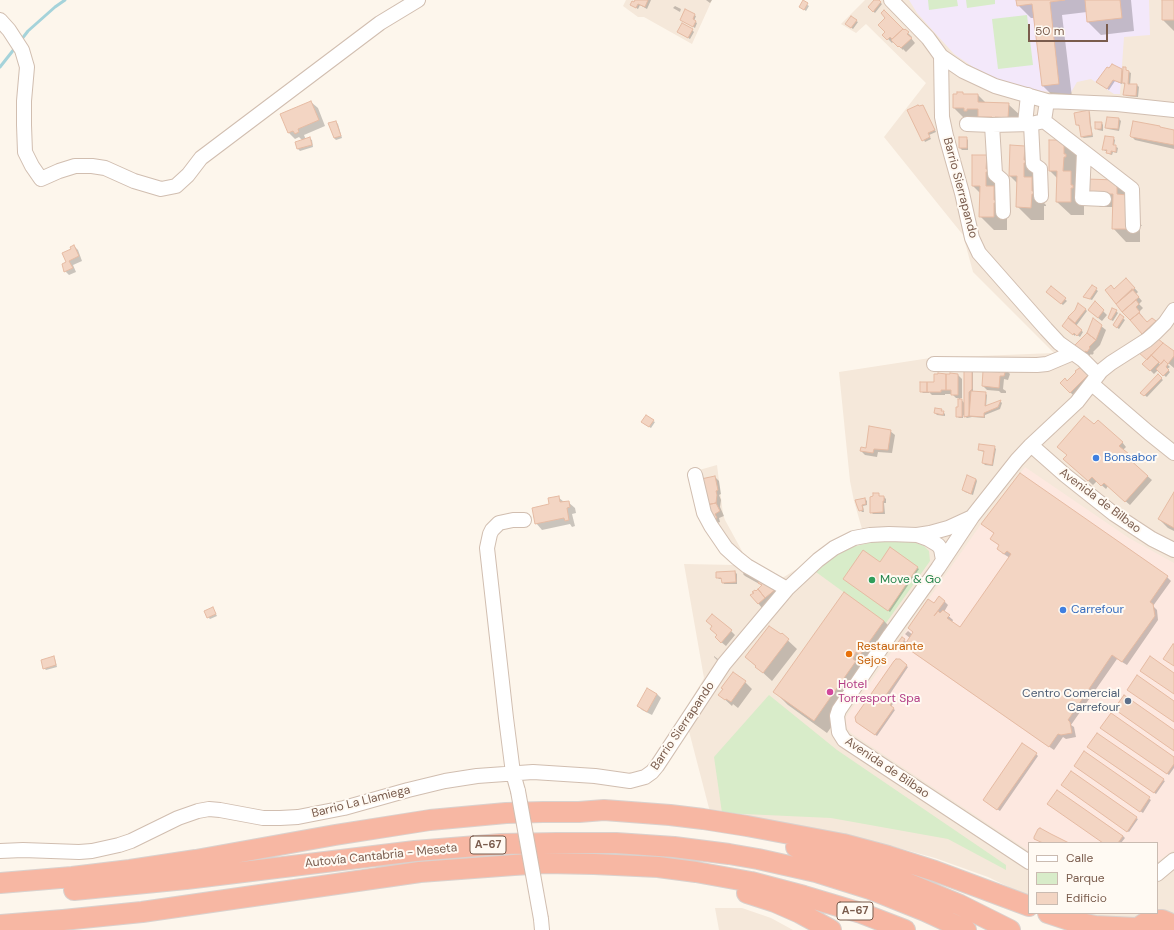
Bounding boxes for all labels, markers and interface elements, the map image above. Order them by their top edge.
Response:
scale bar [1030,16,1110,42]
text: 50 m [1035,23,1064,39]
street label: Barrio Sierrapando [940,136,980,240]
place label: Bonsabor [1104,451,1157,465]
marker: Bonsabor [1091,453,1101,463]
street label: Avenida de Bilbao [1056,466,1144,536]
place label: Move & Go [880,573,941,587]
marker: Move & Go [867,575,877,585]
place label: Carrefour [1071,603,1124,617]
marker: Carrefour [1058,605,1068,615]
place label: Restaurante Sejos [857,640,924,668]
marker: Restaurante Sejos [844,649,854,659]
place label: Hotel Torresport Spa [838,678,920,706]
street label: Barrio Sierrapando [648,679,718,773]
marker: Hotel Torresport Spa [825,687,835,697]
place label: Centro Comercial Carrefour [1022,687,1120,715]
marker: Centro Comercial Carrefour [1123,696,1133,706]
street label: Avenida de Bilbao [842,734,932,802]
street label: Barrio La Llamiega [310,783,412,821]
road number: A-67 [470,836,506,854]
street label: Autovía Cantabria - Meseta [304,841,458,871]
legend [1028,842,1158,914]
text: Calle [1066,850,1093,866]
text: Parque [1066,870,1105,886]
text: Edificio [1066,890,1107,906]
road number: A-67 [837,902,873,920]

